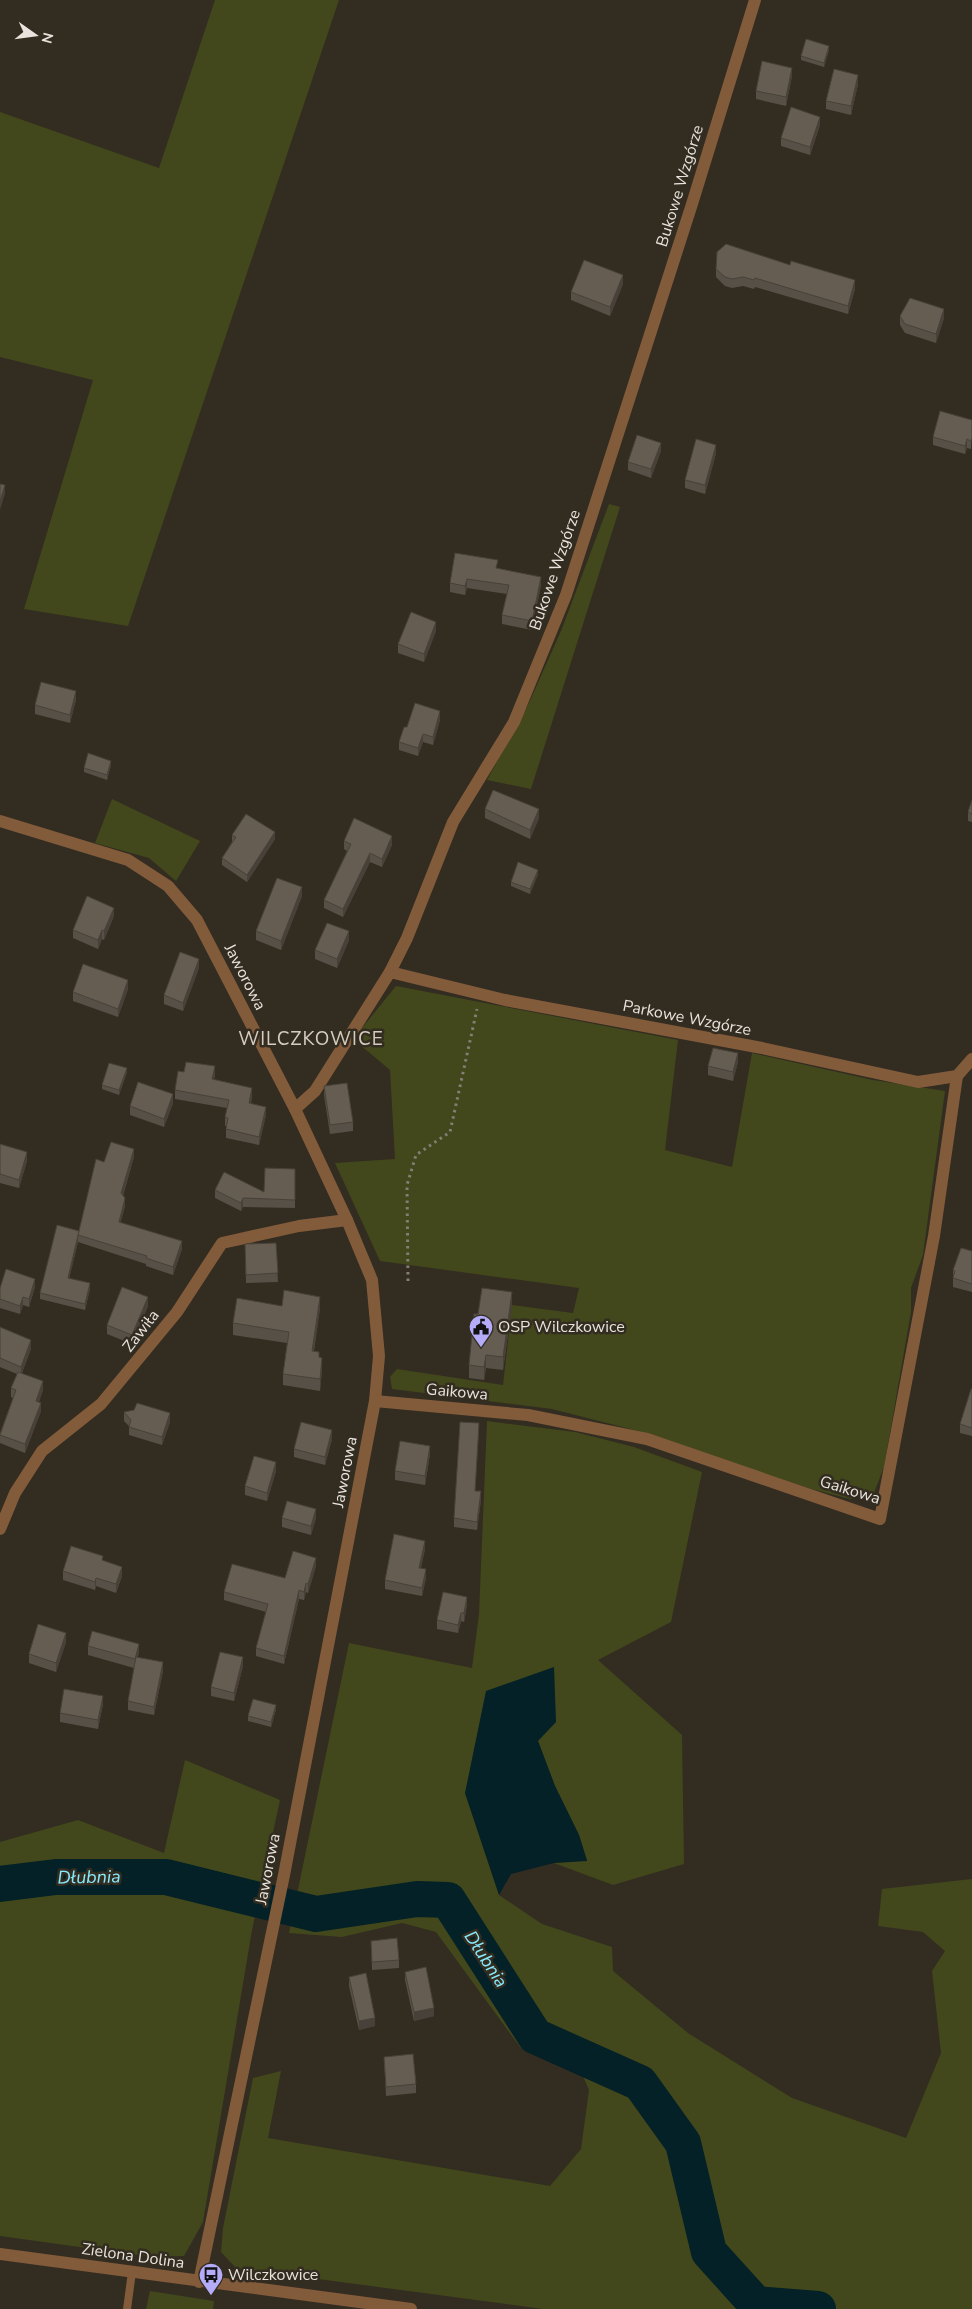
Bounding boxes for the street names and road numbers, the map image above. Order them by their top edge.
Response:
street label: Bukowe Wzgórze [651,122,709,250]
street label: Bukowe Wzgórze [524,507,586,633]
street label: Jaworowa [218,939,271,1014]
street label: Parkowe Wzgórze [621,995,753,1041]
street label: Zawiła [118,1305,164,1357]
street label: Gaikowa [425,1378,489,1406]
street label: Jaworowa [327,1435,363,1510]
street label: Gaikowa [817,1470,883,1510]
street label: Jaworowa [250,1832,286,1907]
street label: Zielona Dolina [80,2238,186,2274]

